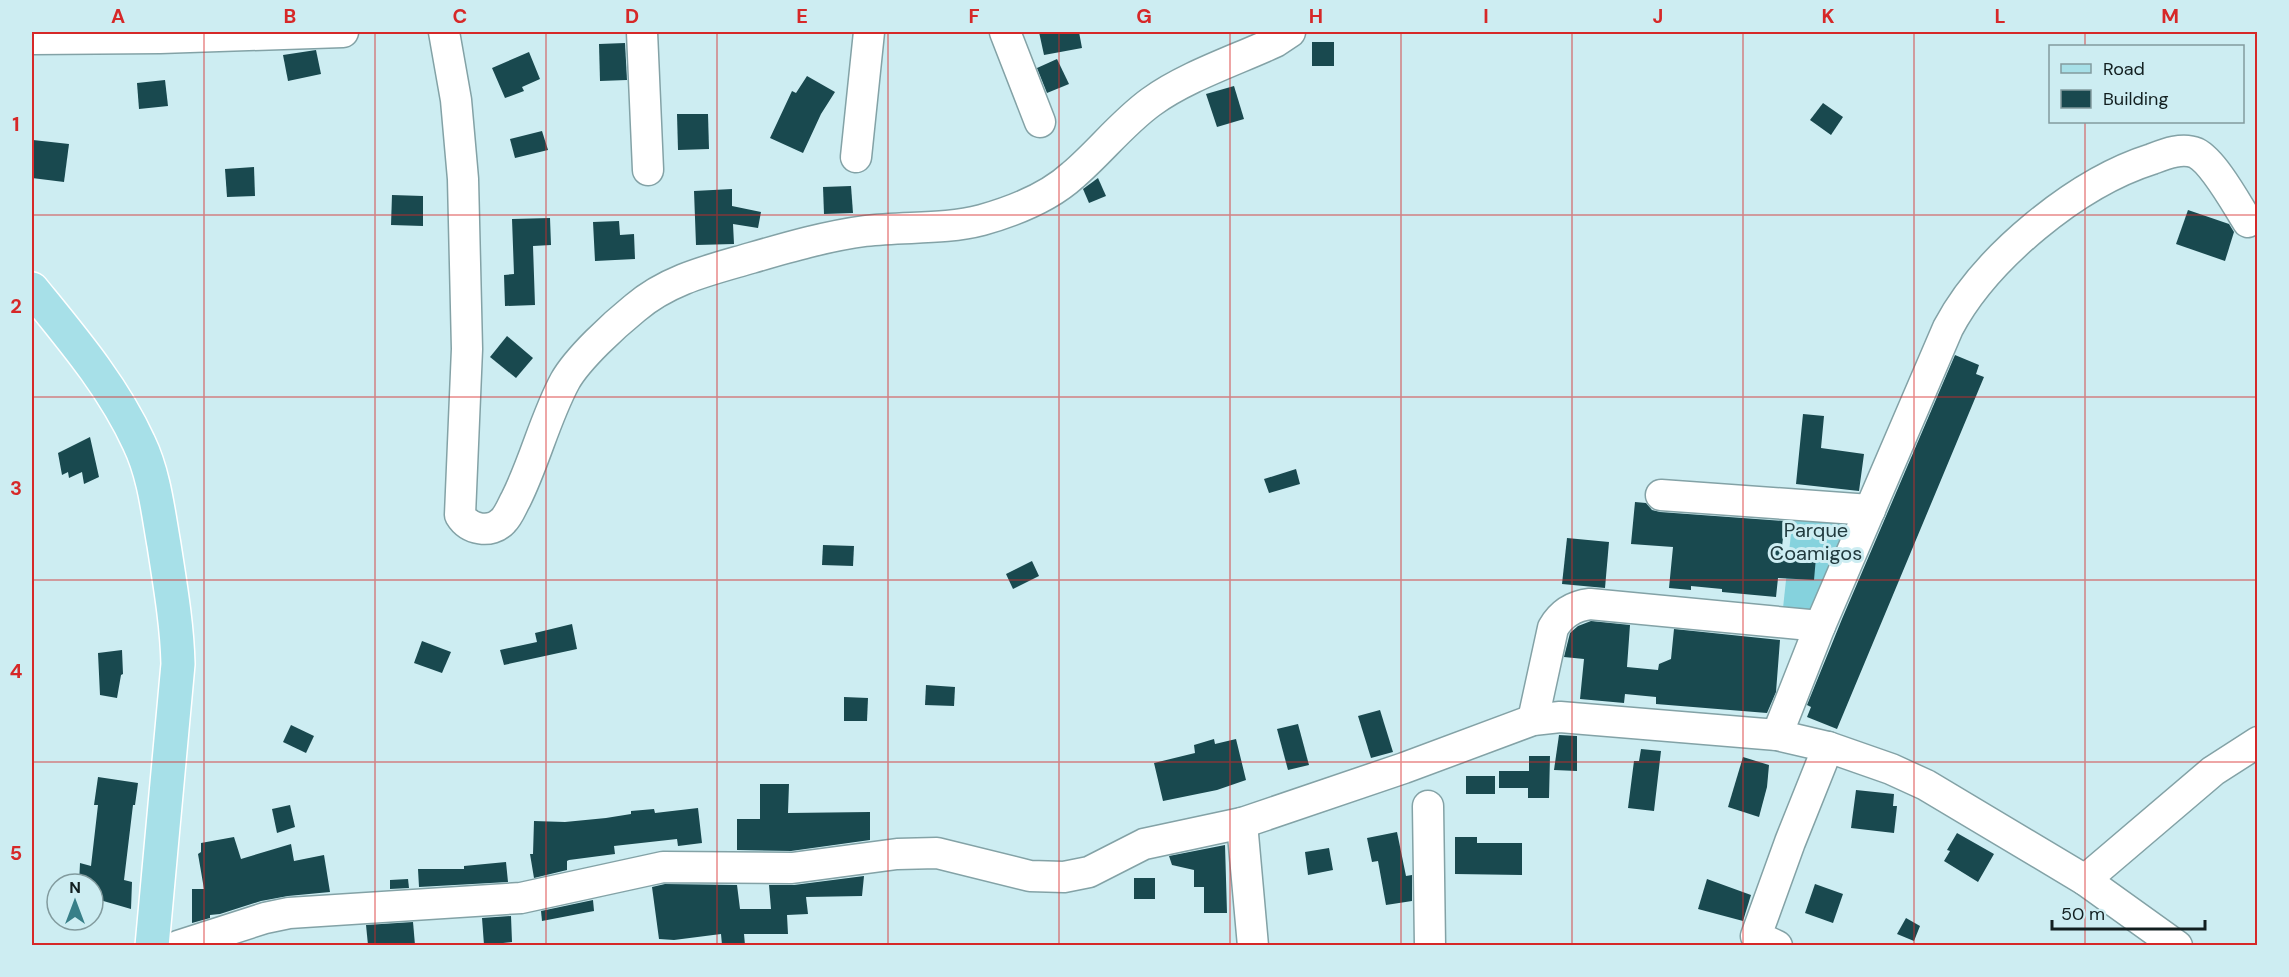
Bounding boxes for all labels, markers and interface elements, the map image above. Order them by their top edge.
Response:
text: A [111,3,125,29]
text: B [284,3,296,29]
text: C [453,3,467,29]
text: D [625,3,639,29]
text: E [796,3,808,29]
text: F [968,3,980,29]
text: G [1136,3,1152,29]
text: H [1309,3,1323,29]
text: I [1483,3,1489,29]
text: J [1653,3,1663,29]
text: K [1821,3,1835,29]
text: L [1994,3,2006,29]
text: M [2161,3,2179,29]
legend [2049,45,2244,123]
text: Road [2103,57,2145,81]
text: Building [2103,87,2168,111]
text: 1 [12,111,20,137]
text: 2 [10,293,22,319]
text: 3 [10,475,22,501]
park label: Parque Coamigos [1770,517,1862,566]
text: 4 [10,658,23,684]
text: 5 [10,840,22,866]
north arrow [45,872,105,932]
text: N [69,877,81,898]
scale bar [2052,893,2205,931]
text: 50 m [2061,902,2105,926]

